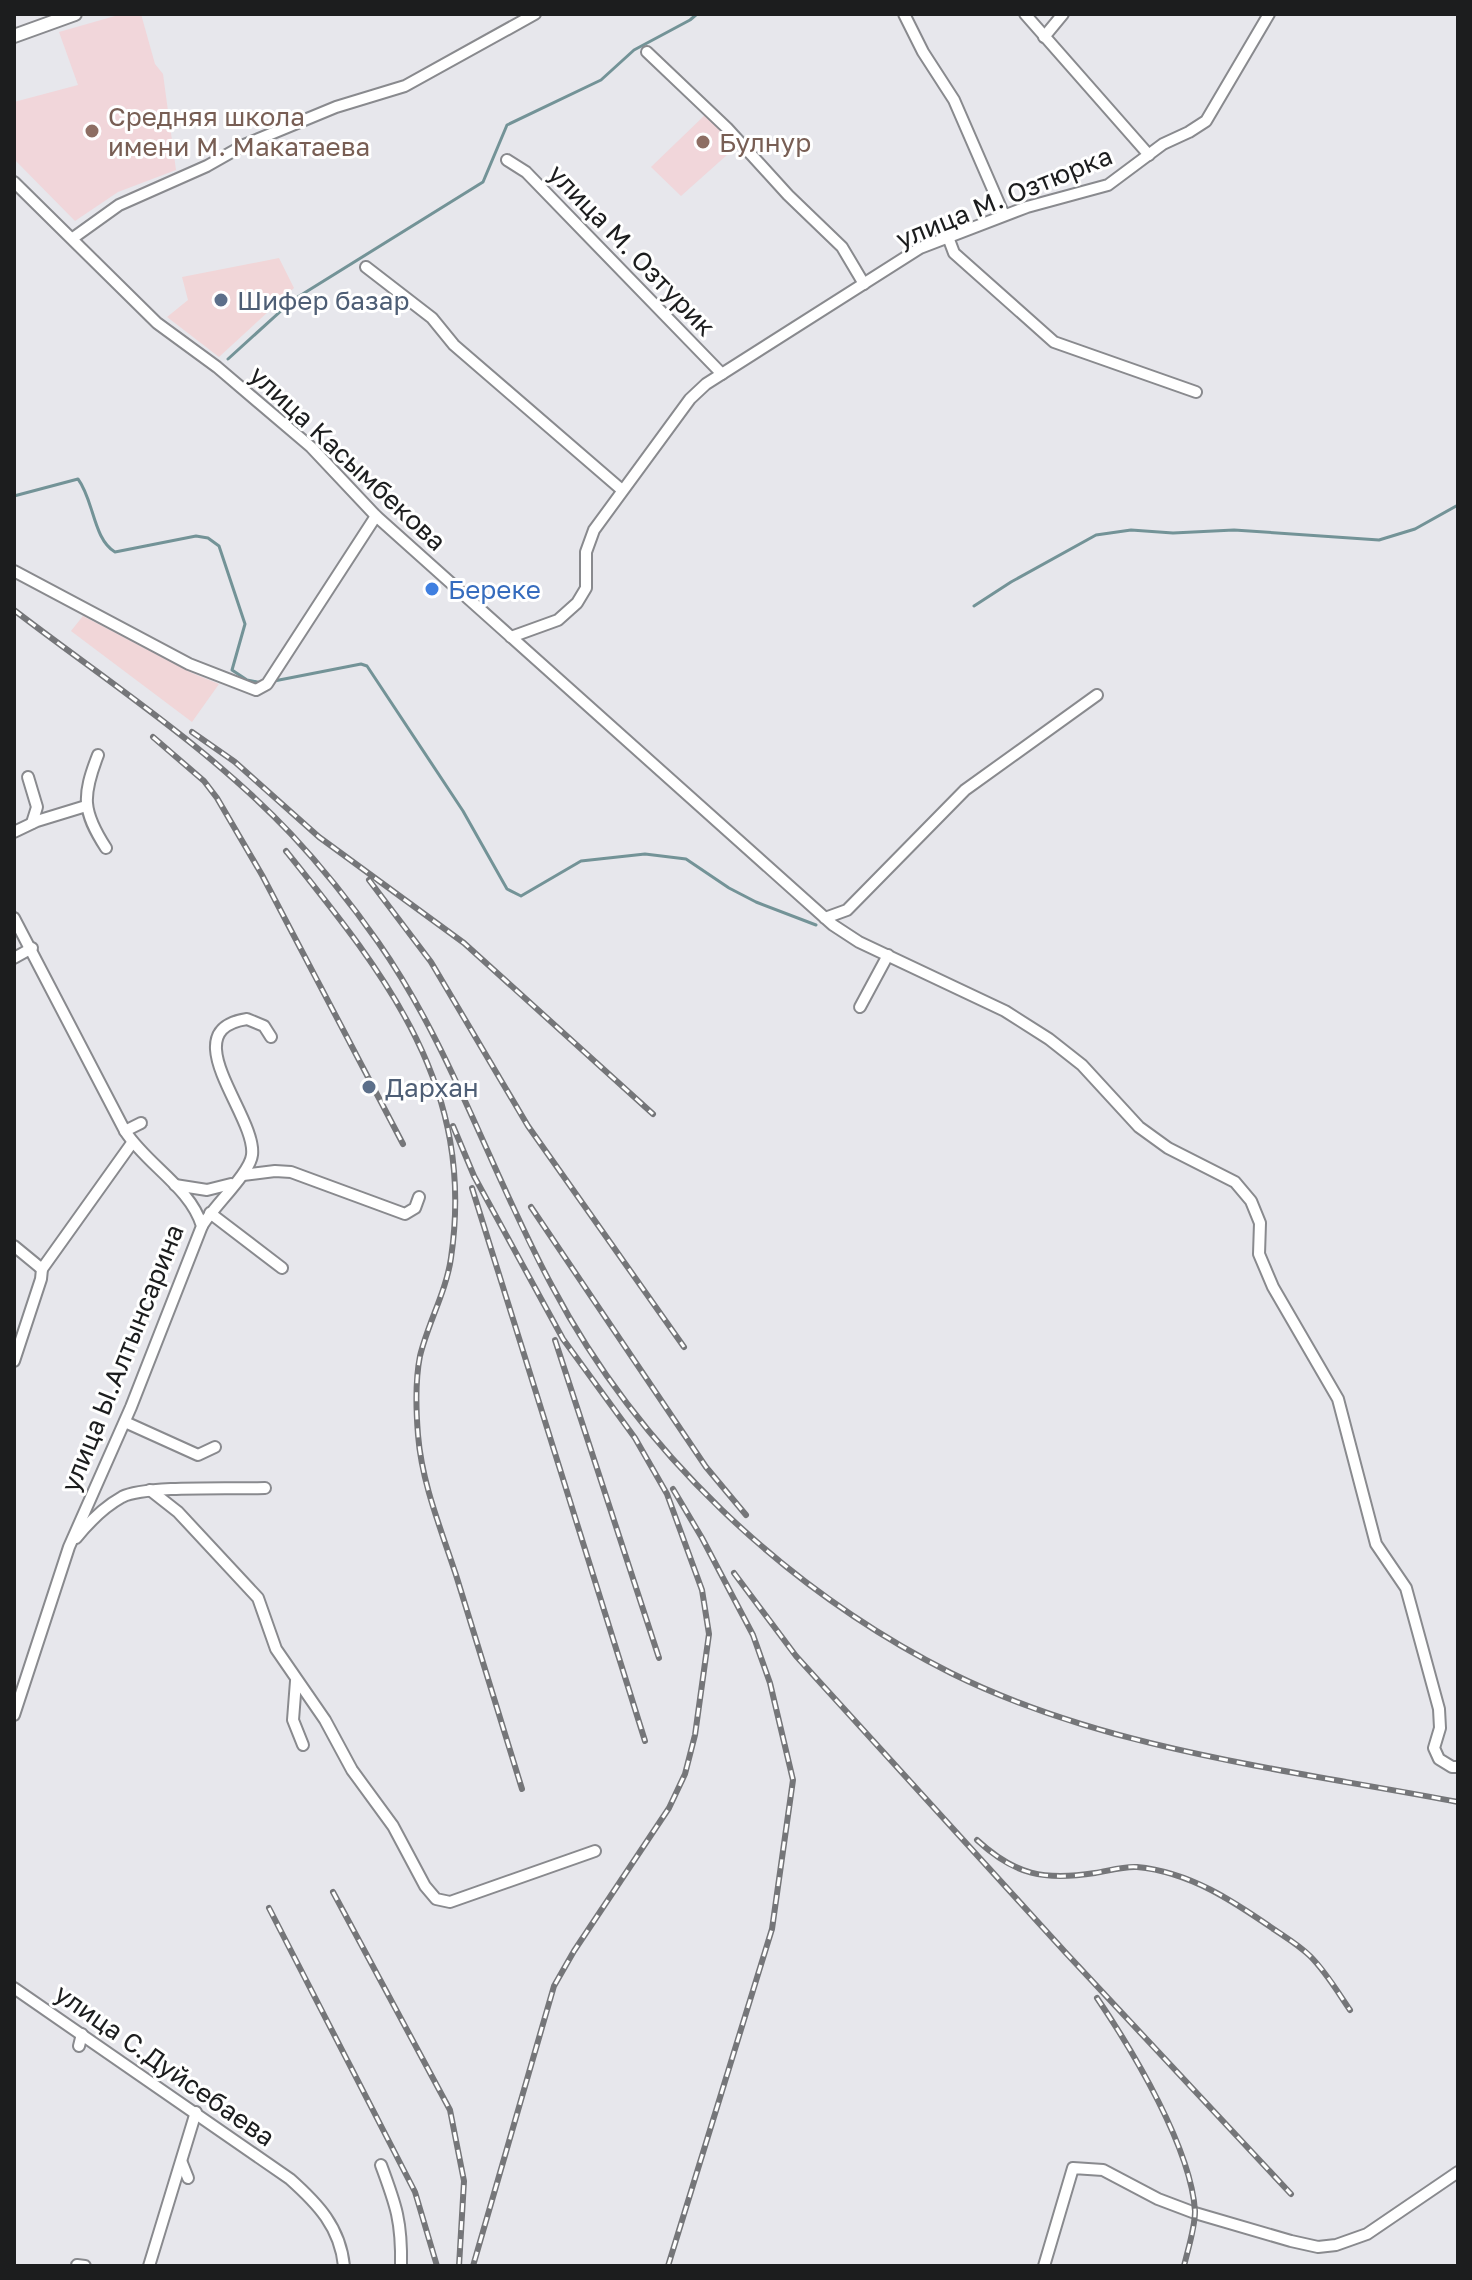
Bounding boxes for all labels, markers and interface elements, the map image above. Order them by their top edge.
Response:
place label: Средняя школа имени М. Макатаева [108,101,370,162]
marker: Средняя школа имени М. Макатаева [83,122,101,140]
place label: Булнур [719,127,811,158]
marker: Булнур [694,133,712,151]
street label: улица М. Озтюрка [891,140,1117,254]
street label: улица М. Озтурик [542,158,722,342]
place label: Шифер базар [237,285,409,316]
marker: Шифер базар [212,291,230,309]
street label: улица Касымбекова [243,359,453,557]
place label: Береке [448,574,541,605]
marker: Береке [423,580,441,598]
place label: Дархан [385,1072,479,1103]
marker: Дархан [360,1078,378,1096]
street label: улица Ы.Алтынсарина [54,1220,190,1496]
street label: улица С.Дуйсебаева [49,1977,281,2153]

